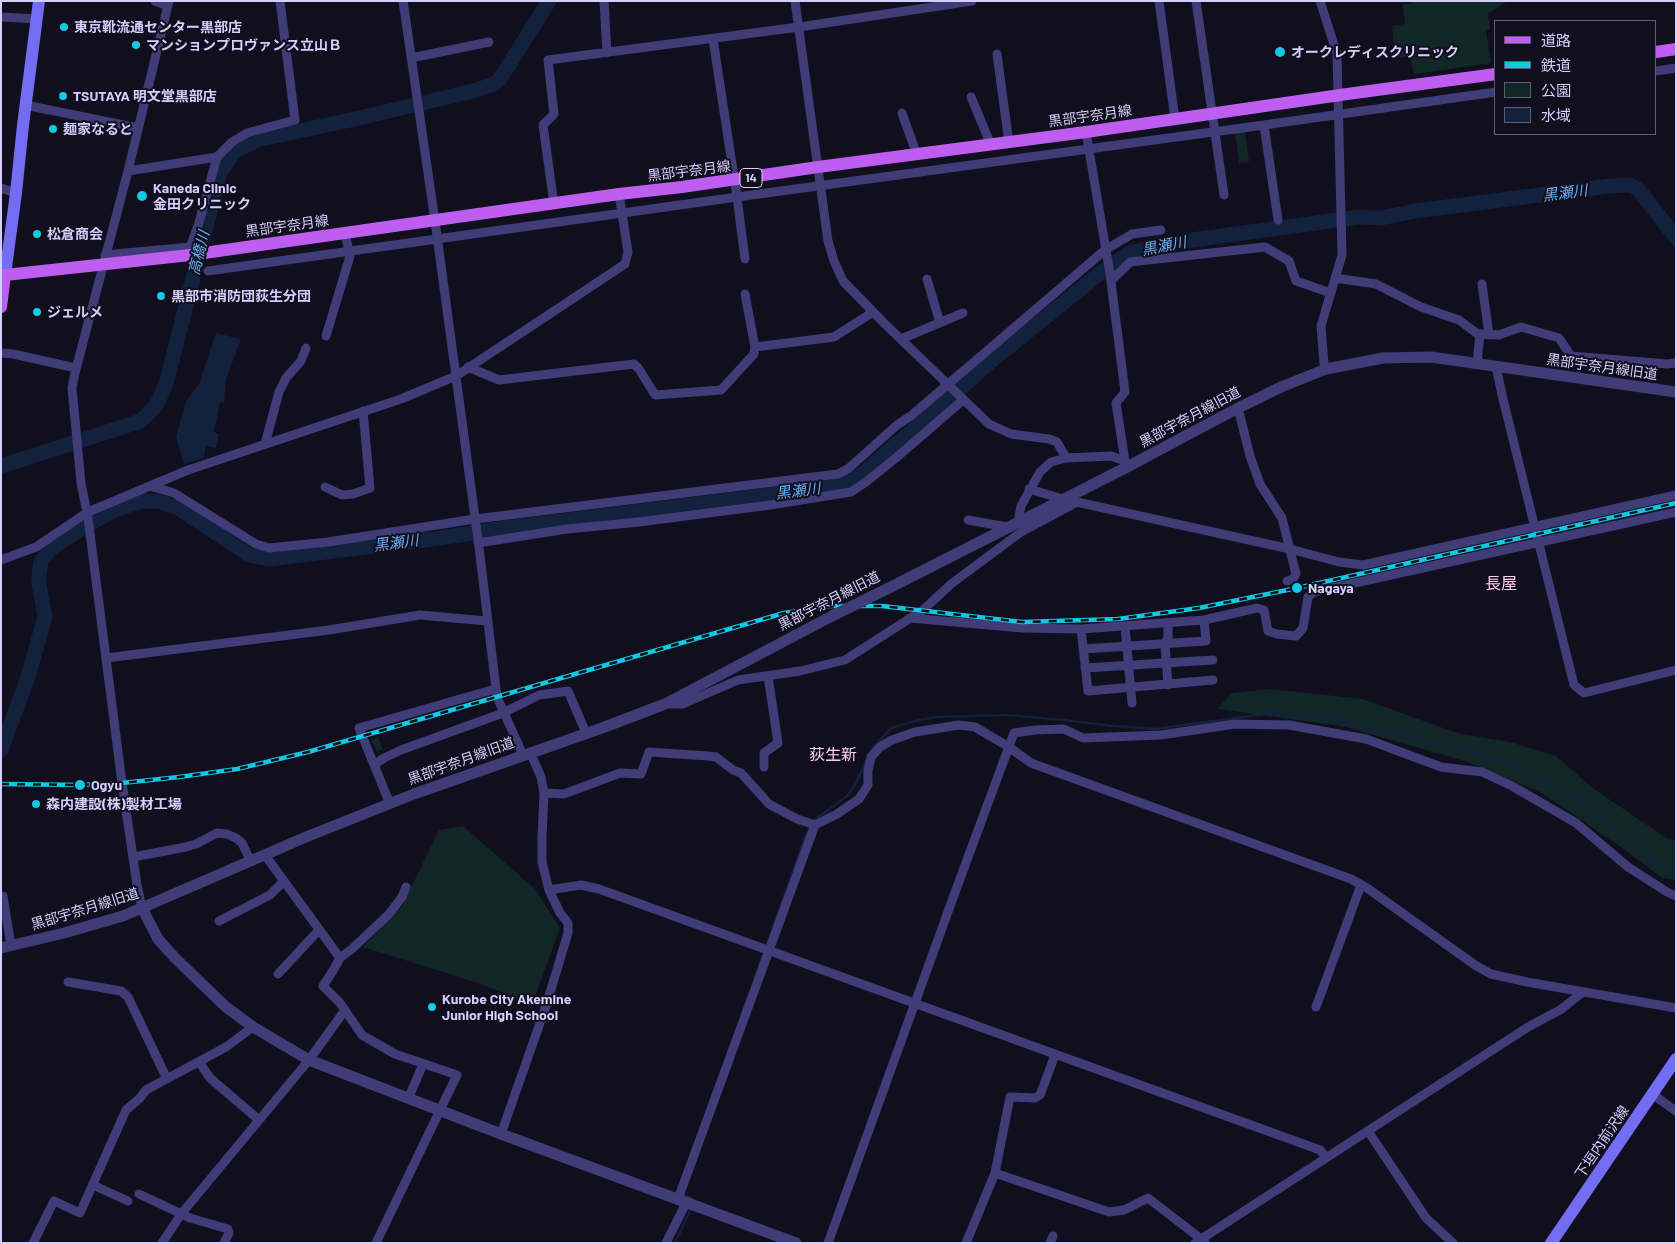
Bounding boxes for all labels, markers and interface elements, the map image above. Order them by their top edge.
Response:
place label: 東京靴流通センター黒部店 [74,19,242,35]
legend [1494,20,1657,135]
marker: 東京靴流通センター黒部店 [58,21,70,33]
text: 道路 [1541,31,1571,49]
place label: マンションプロヴァンス立山Ｂ [146,37,342,53]
marker: マンションプロヴァンス立山Ｂ [130,39,142,51]
place label: オークレディスクリニック [1291,44,1459,60]
marker: オークレディスクリニック [1273,45,1287,59]
text: 鉄道 [1541,56,1571,74]
text: 公園 [1541,81,1571,99]
place label: TSUTAYA 明文堂黒部店 [73,88,217,104]
marker: TSUTAYA 明文堂黒部店 [57,90,69,102]
street label: 黒部宇奈月線 [1047,102,1133,130]
text: 水域 [1541,106,1571,124]
place label: 麺家なると [63,121,133,137]
marker: 麺家なると [47,123,59,135]
street label: 黒部宇奈月線 [646,158,732,184]
road number: 14 [740,168,762,188]
place label: Kaneda Clinic 金田クリニック [153,180,251,212]
water label: 黒瀬川 [1542,181,1588,205]
marker: Kaneda Clinic 金田クリニック [135,189,149,203]
street label: 黒部宇奈月線 [244,212,330,240]
place label: 松倉商会 [47,226,103,242]
marker: 松倉商会 [31,228,43,240]
water label: 高橋川 [185,229,213,277]
water label: 黒瀬川 [1140,233,1188,259]
place label: 黒部市消防団荻生分団 [171,288,311,304]
marker: 黒部市消防団荻生分団 [155,290,167,302]
place label: ジェルメ [47,304,103,320]
marker: ジェルメ [31,306,43,318]
street label: 黒部宇奈月線旧道 [1545,351,1659,383]
street label: 黒部宇奈月線旧道 [1137,383,1243,451]
water label: 黒瀬川 [775,479,821,503]
water label: 黒瀬川 [373,531,419,555]
street label: 黒部宇奈月線旧道 [775,568,883,634]
district label: 長屋 [1485,574,1517,594]
place label: Nagaya [1308,580,1354,596]
marker: Nagaya [1290,581,1304,595]
street label: 黒部宇奈月線旧道 [406,734,516,788]
district label: 荻生新 [809,745,857,765]
place label: Ogyu [91,777,122,793]
marker: Ogyu [73,778,87,792]
place label: 森内建設(株)製材工場 [46,796,182,812]
marker: 森内建設(株)製材工場 [30,798,42,810]
street label: 黒部宇奈月線旧道 [29,885,141,933]
place label: Kurobe City Akemine Junior High School [442,991,571,1024]
marker: Kurobe City Akemine Junior High School [426,1001,438,1013]
street label: 下垣内前沢線 [1572,1102,1632,1182]

